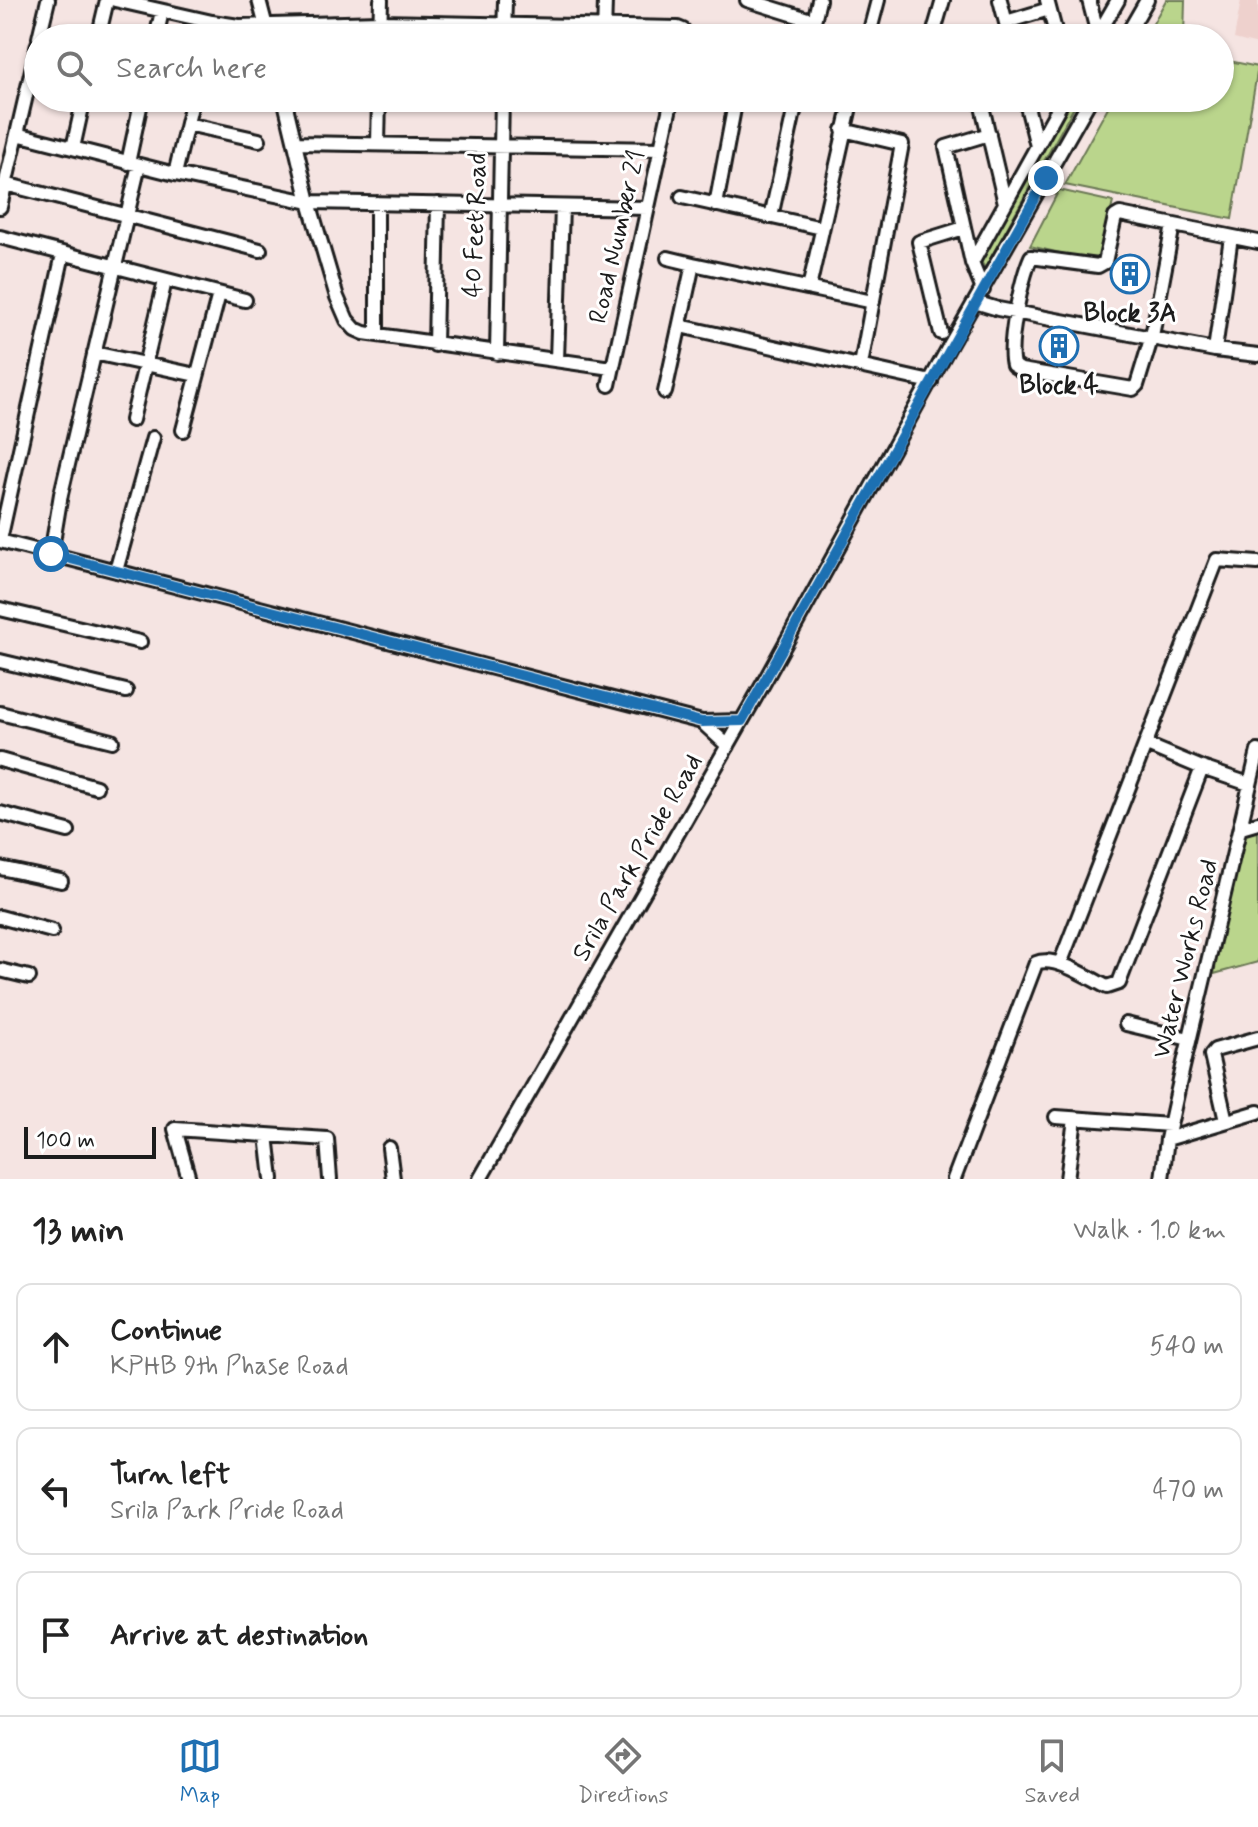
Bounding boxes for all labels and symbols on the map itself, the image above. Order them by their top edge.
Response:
street label: Road Number 21 [582,147,654,327]
street label: 40 Feet Road [456,152,496,298]
route end [1028,160,1064,196]
building icon: Block 3A [1109,253,1151,295]
place label: Block 3A [1083,297,1177,331]
building icon: Block 4 [1038,325,1080,367]
place label: Block 4 [1019,369,1100,403]
route start [33,536,69,572]
street label: Srila Park Pride Road [565,748,711,968]
street label: Water Works Road [1145,856,1227,1062]
scale bar [24,1123,156,1159]

